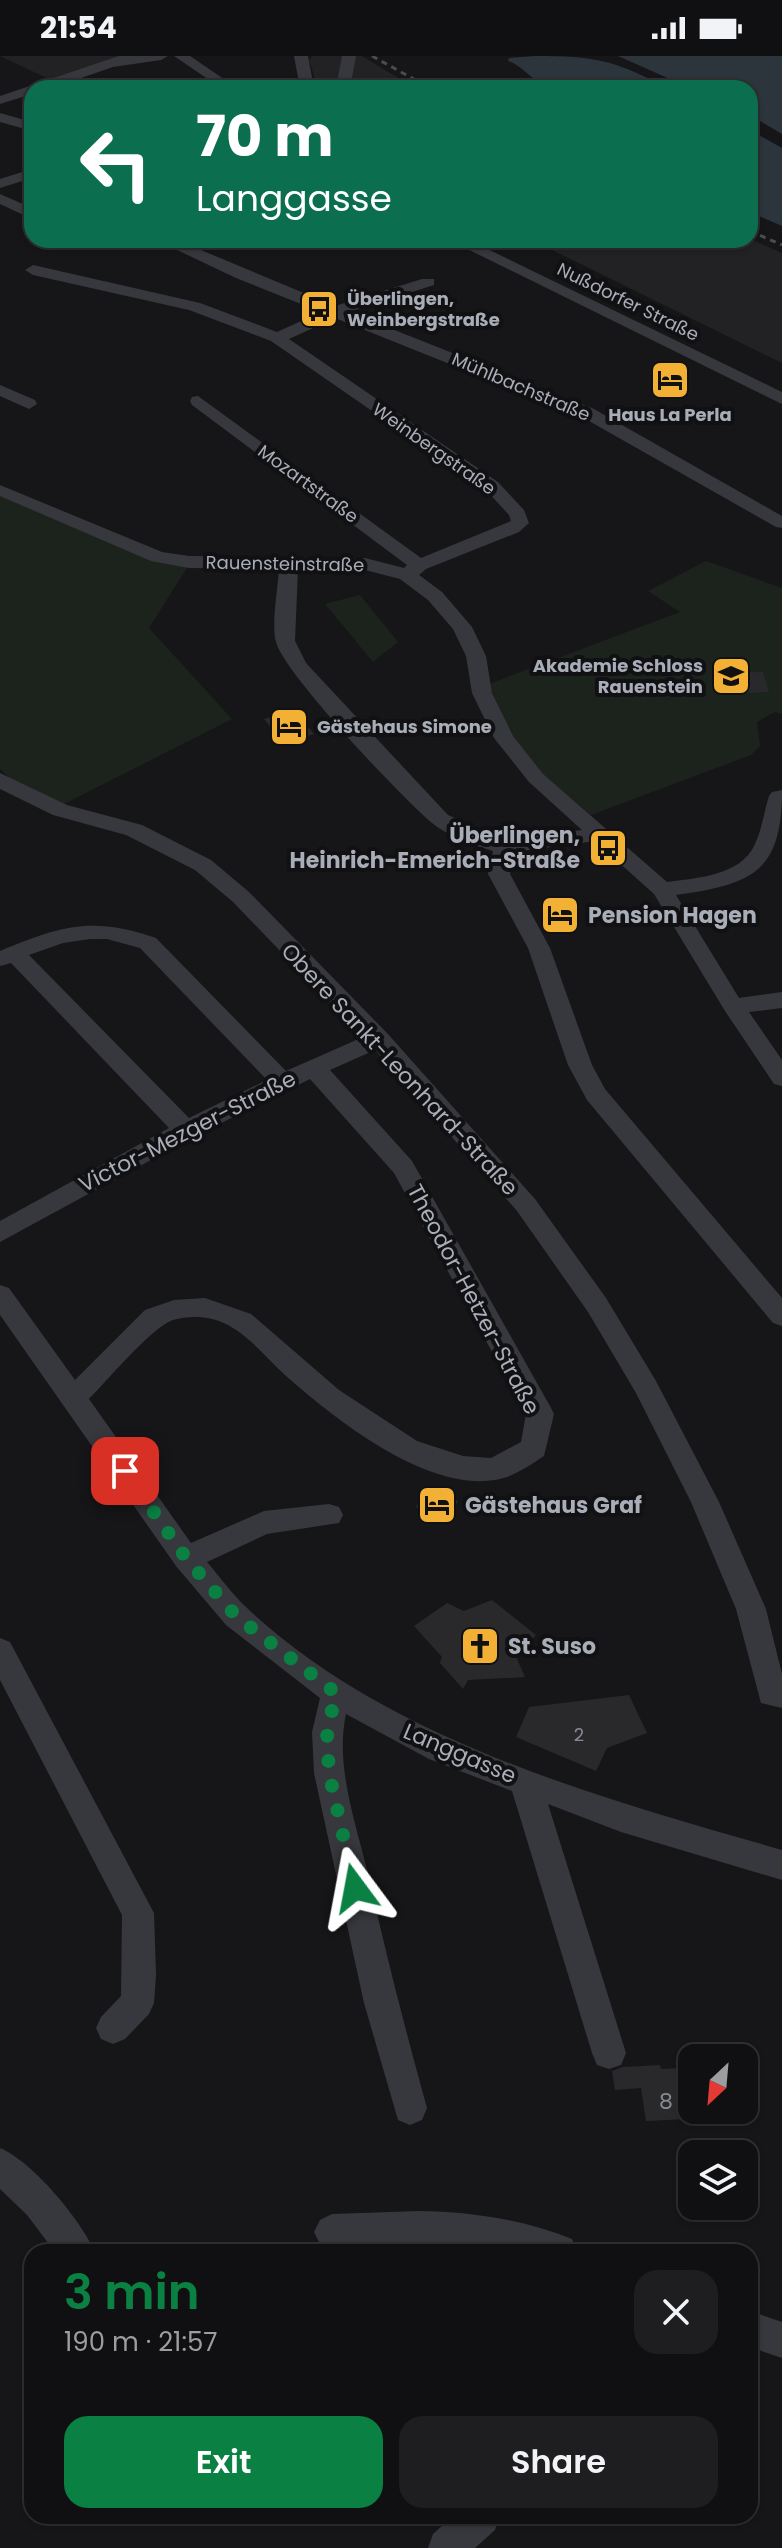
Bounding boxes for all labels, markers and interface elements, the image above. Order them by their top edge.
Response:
text: 21:54 [40,6,117,49]
text: 70 m [196,97,334,176]
icon: left [64,112,168,216]
text: Langgasse [196,173,392,224]
street label: Nußdorfer Straße [553,256,703,347]
place label: Überlingen, Weinbergstraße [347,286,500,332]
bus stop icon: Überlingen, Weinbergstraße [298,288,340,330]
street label: Mühlbachstraße [448,346,594,427]
hotel icon: Haus La Perla [649,359,691,401]
street label: Weinbergstraße [368,397,501,500]
place label: Haus La Perla [608,402,732,427]
street label: Mozartstraße [253,439,364,529]
street label: Rauensteinstraße [205,550,365,577]
place label: Akademie Schloss Rauenstein [533,653,703,699]
school or university icon: Akademie Schloss Rauenstein [710,655,752,697]
hotel icon: Gästehaus Simone [268,706,310,748]
place label: Gästehaus Simone [317,714,492,739]
place label: Überlingen, Heinrich-Emerich-Straße [290,820,580,876]
bus stop icon: Überlingen, Heinrich-Emerich-Straße [587,827,629,869]
hotel icon: Pension Hagen [539,894,581,936]
place label: Pension Hagen [588,900,757,931]
street label: Obere Sankt-Leonhard-Straße [274,936,525,1202]
street label: Victor-Mezger-Straße [73,1063,301,1200]
street label: Theodor-Hetzer-Straße [400,1179,547,1420]
pin [91,1437,159,1505]
icon: arrive [103,1449,147,1493]
hotel icon: Gästehaus Graf [416,1484,458,1526]
place label: Gästehaus Graf [465,1490,642,1521]
church icon: St. Suso [459,1625,501,1667]
place label: St. Suso [508,1631,596,1662]
street label: Langgasse [399,1716,521,1791]
house number: 2 [574,1722,584,1747]
position arrow [313,1846,397,1930]
north arrow [678,2044,758,2124]
map controls [678,2044,758,2220]
house number: 8 [659,2086,673,2117]
button: layers [678,2140,758,2220]
text: 3 min [64,2259,200,2326]
button: close [634,2270,718,2354]
text: 190 m · 21:57 [64,2324,217,2360]
button: Exit [64,2416,383,2508]
button: Share [399,2416,718,2508]

